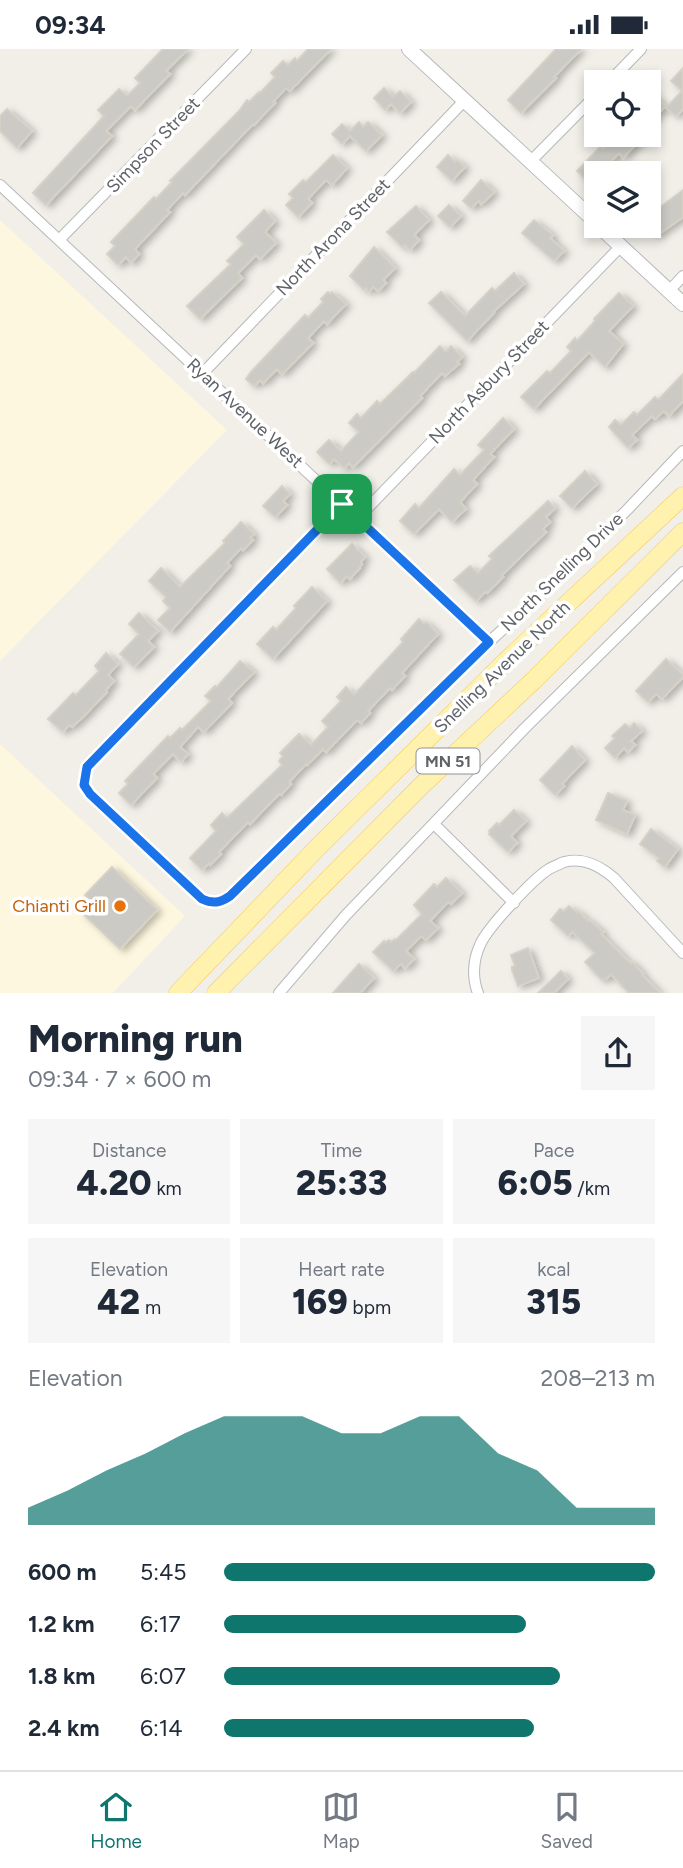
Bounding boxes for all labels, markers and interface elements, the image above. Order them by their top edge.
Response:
text: 09:34 [35,9,106,41]
map controls [584,70,661,238]
button: locate [584,70,661,147]
street label: Simpson Street [102,92,204,198]
button: layers [584,161,661,238]
street label: North Arona Street [271,174,395,300]
street label: North Asbury Street [424,315,554,448]
street label: Ryan Avenue West [182,353,308,473]
pin [312,474,372,534]
icon: arrive [323,485,361,523]
street label: North Snelling Drive [496,508,628,636]
street label: Snelling Avenue North [429,596,575,738]
road number: MN 51 [416,748,480,773]
place label: Chianti Grill [12,895,106,917]
marker: Chianti Grill [112,898,128,914]
text: Morning run [28,1016,243,1062]
button: share [581,1016,655,1090]
text: 09:34 · 7 × 600 m [28,1065,211,1093]
text: Distance [92,1139,166,1162]
text: Time [321,1139,362,1162]
text: Pace [533,1139,574,1162]
text: 4.20 [77,1162,152,1204]
text: 25:33 [296,1162,387,1204]
text: 6:05 [498,1162,573,1204]
text: km [152,1177,182,1200]
text: /km [573,1177,610,1200]
text: Elevation [90,1258,168,1281]
text: Heart rate [298,1258,385,1281]
text: kcal [537,1258,570,1281]
text: 42 [97,1281,140,1323]
text: 169 [292,1281,348,1323]
text: 315 [526,1281,581,1323]
text: m [140,1296,161,1319]
text: bpm [348,1296,391,1319]
text: Elevation [28,1364,123,1392]
text: 208–213 m [541,1364,655,1392]
text: 600 m [28,1558,97,1586]
text: 5:45 [140,1558,187,1586]
text: 1.2 km [28,1610,95,1638]
text: 6:17 [140,1610,181,1638]
text: 1.8 km [28,1662,95,1690]
text: 6:07 [140,1662,186,1690]
text: 2.4 km [28,1714,99,1742]
text: 6:14 [140,1714,183,1742]
tab: Home [90,1788,142,1853]
tab: Map [322,1788,360,1853]
tab: Saved [540,1788,593,1853]

